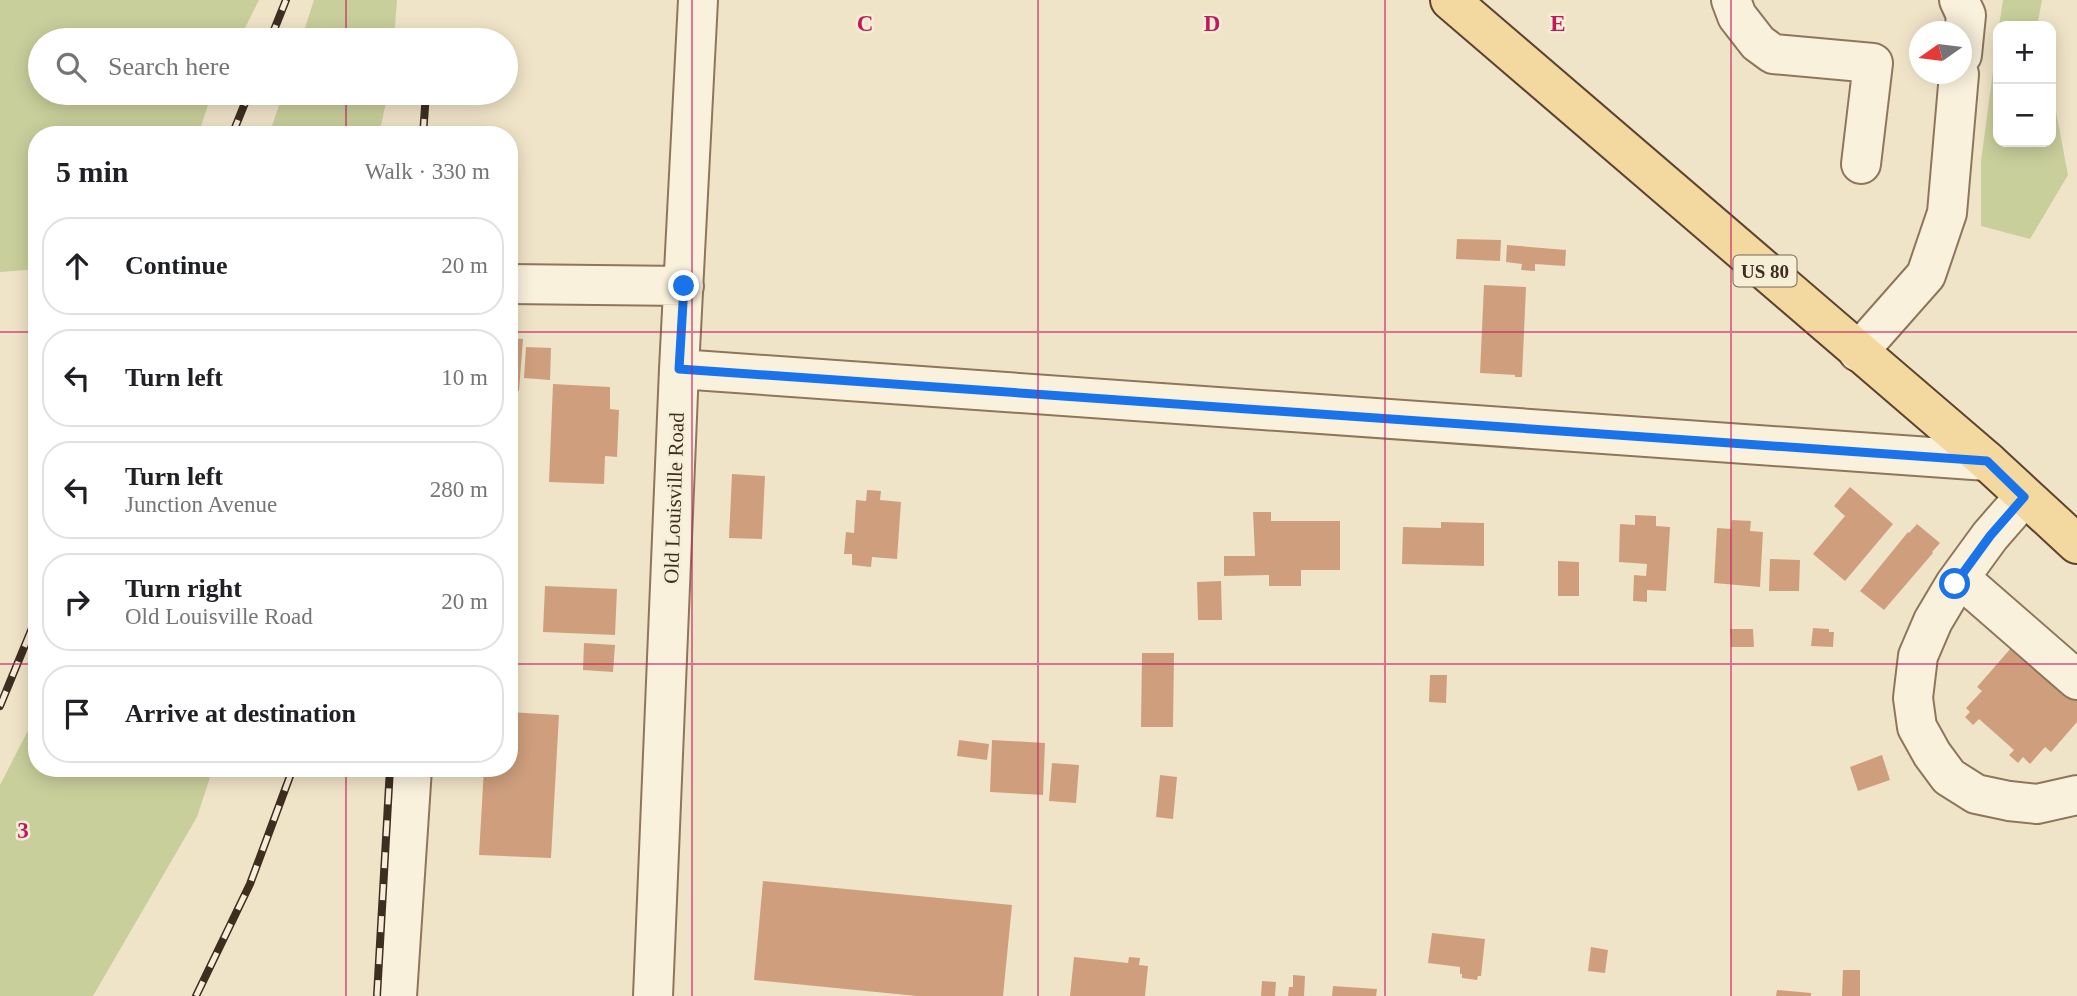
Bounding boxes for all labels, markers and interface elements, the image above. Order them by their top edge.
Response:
text: C [857,11,873,36]
text: D [1204,11,1220,36]
text: E [1550,11,1566,36]
north arrow [1909,21,1972,84]
map controls [1993,21,2056,147]
button: + [1993,21,2056,84]
search box [28,28,518,105]
icon: search [52,48,90,86]
text: Search here [108,52,230,81]
button: − [1993,84,2056,147]
text: 5 min [56,155,129,188]
text: Walk · 330 m [365,159,490,184]
icon: ahead [58,247,96,285]
text: Continue [125,251,228,280]
text: 20 m [441,253,488,278]
road number: US 80 [1734,256,1796,286]
route end [668,270,699,301]
icon: left [58,359,96,397]
text: Turn left [125,363,223,392]
text: 10 m [441,365,488,390]
street label: Old Louisville Road [659,411,689,584]
text: Turn left [125,462,223,491]
icon: left [58,471,96,509]
text: 280 m [430,477,488,502]
text: Junction Avenue [125,492,277,517]
route start [1939,568,1970,599]
text: Turn right [125,574,242,603]
icon: right [58,583,96,621]
text: 20 m [441,589,488,614]
text: Old Louisville Road [125,604,313,629]
icon: arrive [58,695,96,733]
text: Arrive at destination [125,699,356,728]
text: 3 [17,818,29,843]

